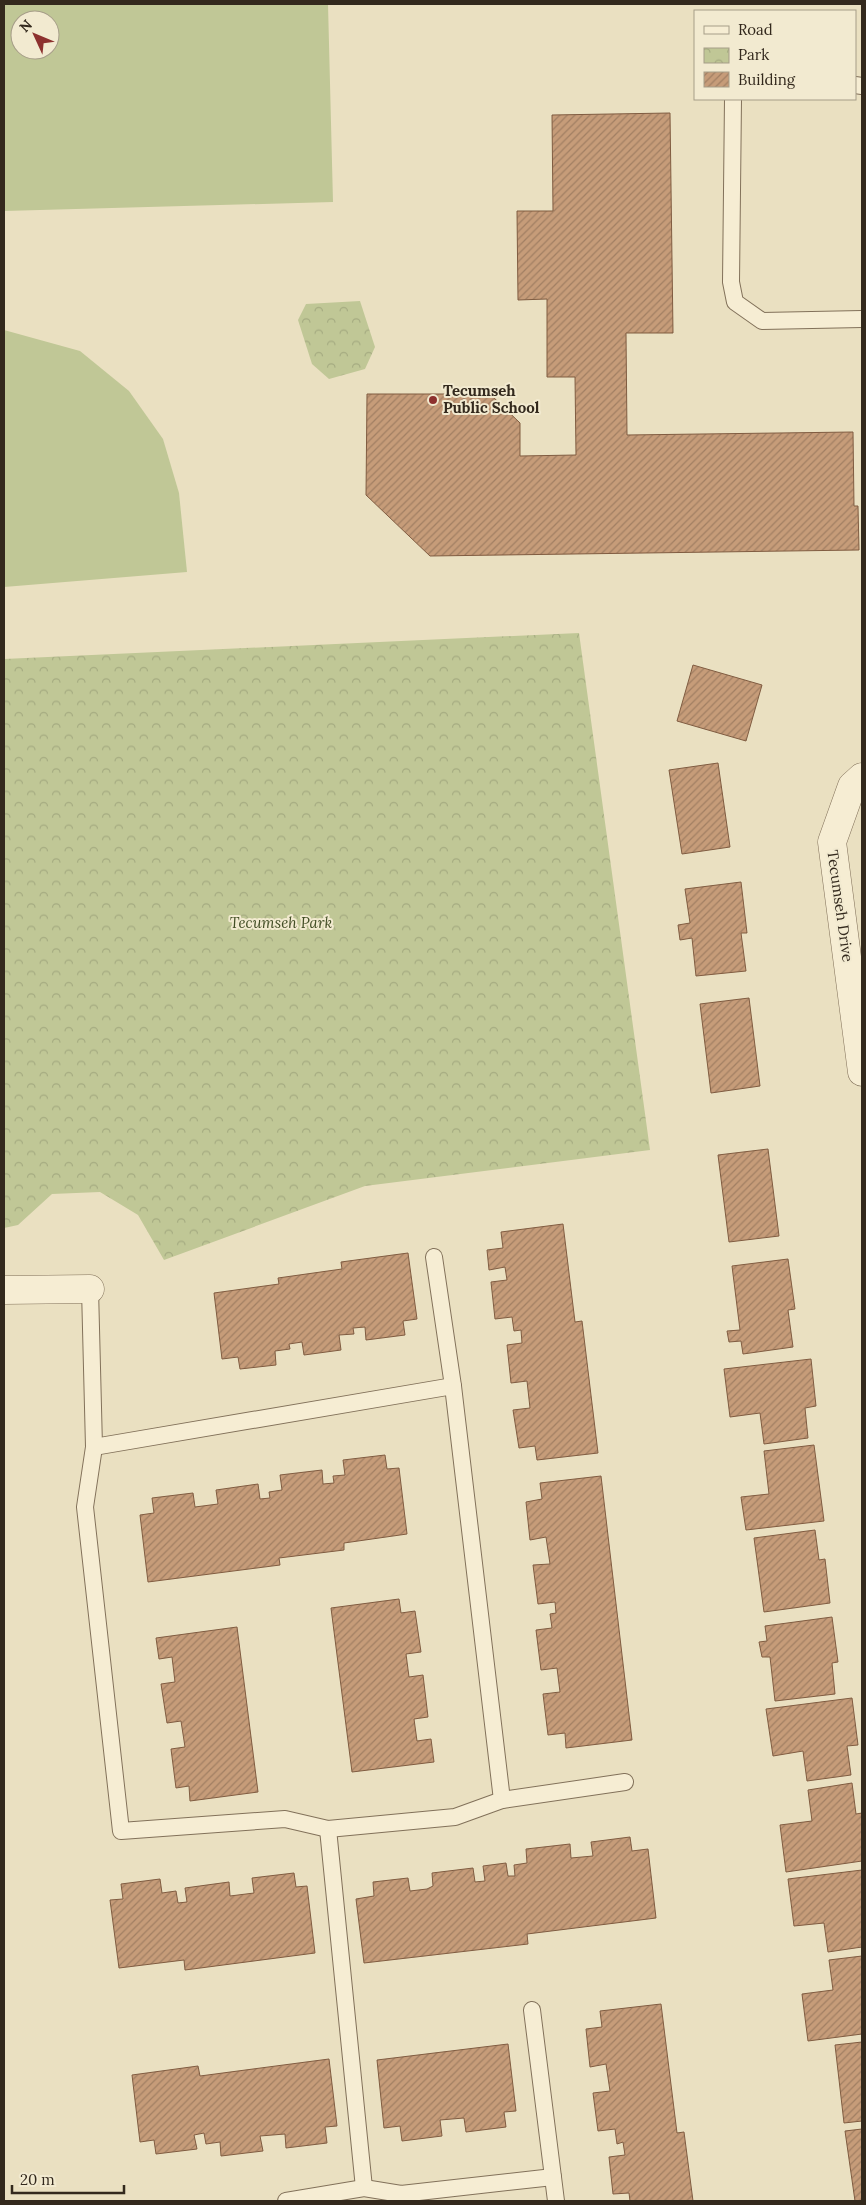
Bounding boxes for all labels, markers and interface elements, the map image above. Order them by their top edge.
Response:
north arrow [10,10,60,60]
legend [694,10,856,100]
text: N [15,16,36,36]
text: Road [738,20,773,39]
text: Park [738,45,769,64]
text: Building [738,70,796,89]
place label: Tecumseh Public School [443,381,540,417]
marker: Tecumseh Public School [427,394,439,406]
street label: Tecumseh Drive [823,849,858,963]
park label: Tecumseh Park [230,913,333,932]
scale bar [12,2162,125,2194]
text: 20 m [20,2170,55,2189]

